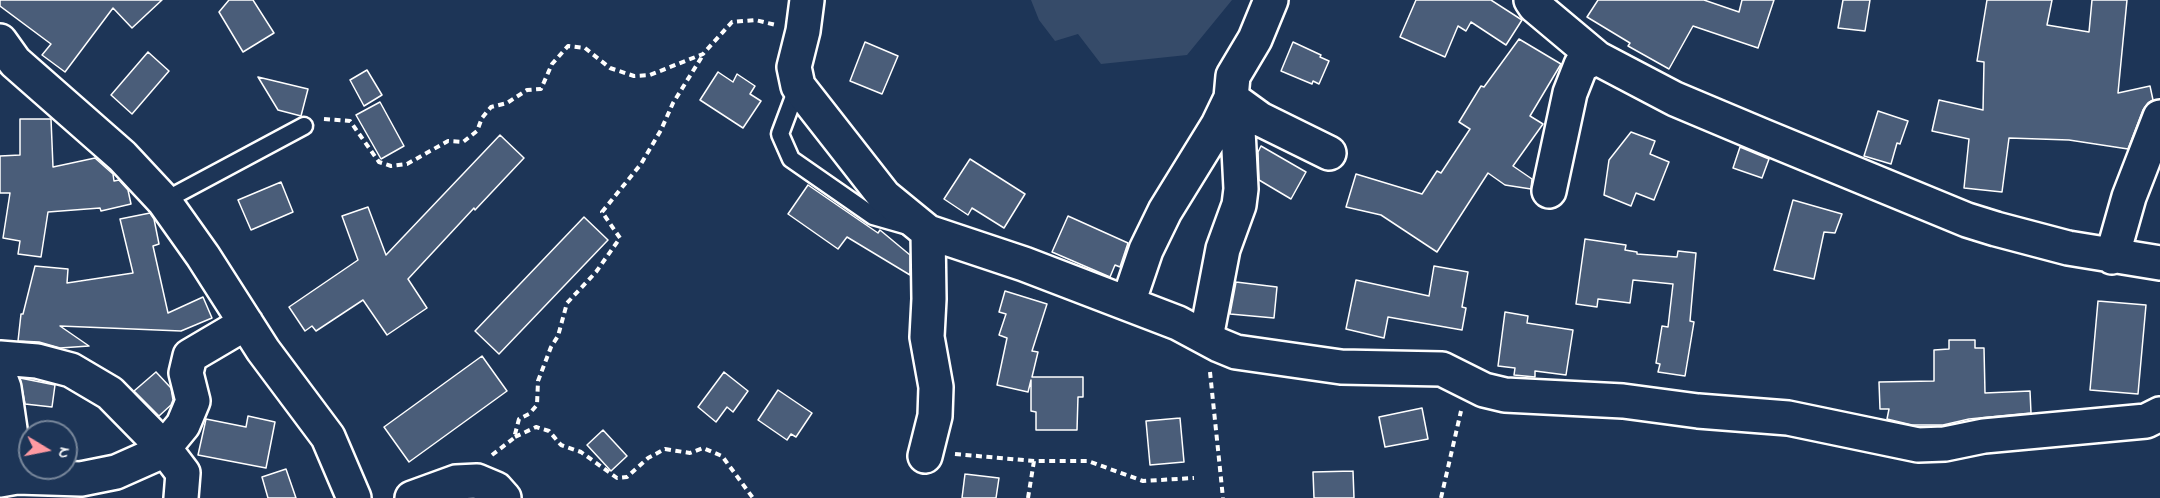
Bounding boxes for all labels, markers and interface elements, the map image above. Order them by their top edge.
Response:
north arrow [18,420,78,480]
text: N [51,445,77,460]

